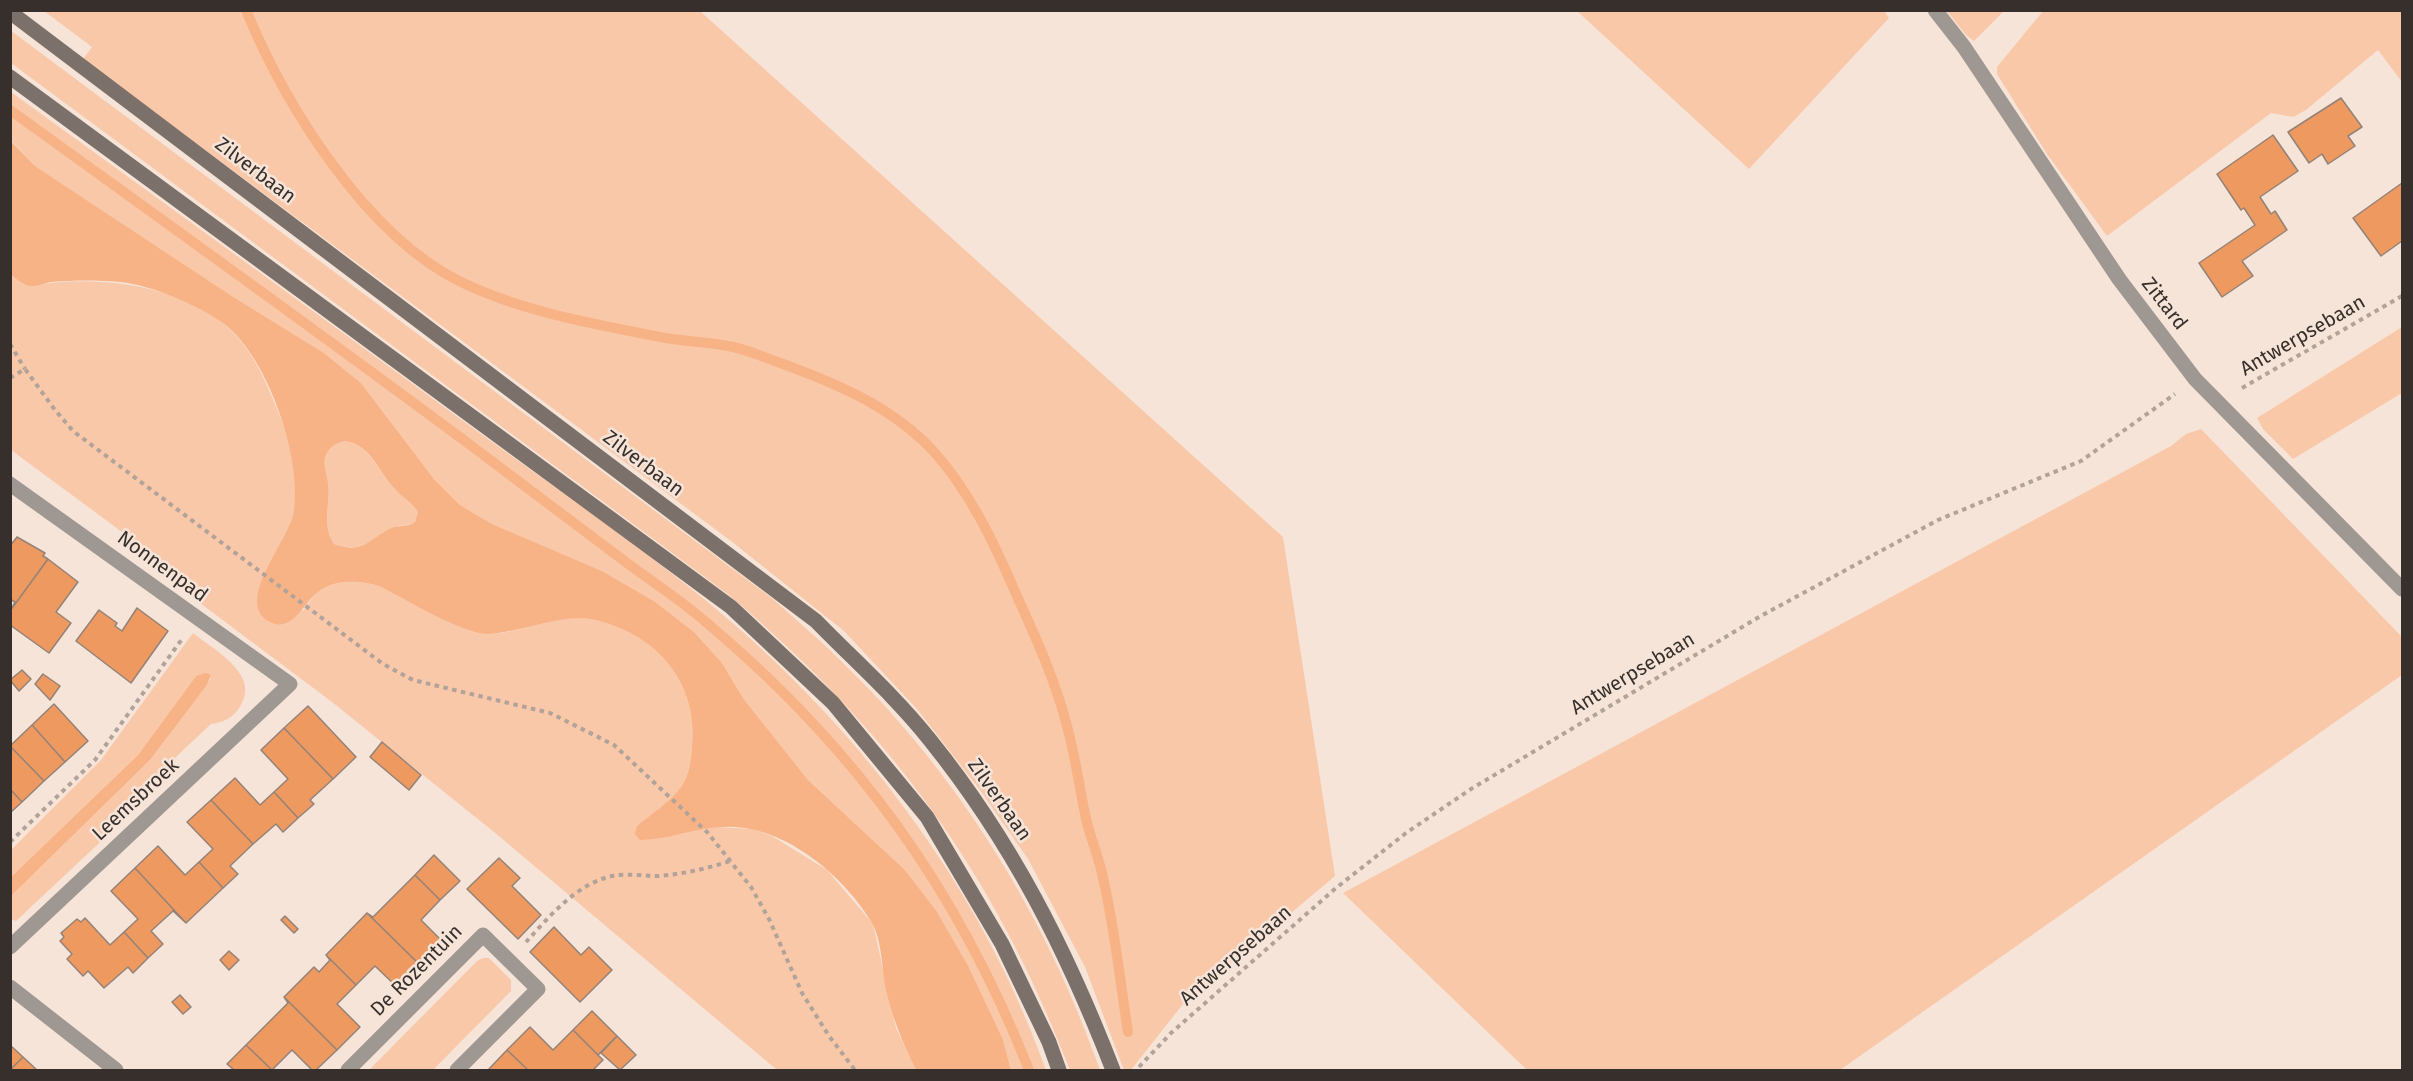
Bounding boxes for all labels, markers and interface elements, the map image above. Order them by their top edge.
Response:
street label: Zilverbaan [210,133,300,209]
street label: Zittard [2136,273,2192,335]
street label: Antwerpsebaan [2236,290,2370,382]
street label: Zilverbaan [598,426,688,502]
street label: Nonnenpad [112,526,212,608]
street label: Antwerpsebaan [1567,628,1699,720]
street label: Leemsbroek [88,754,184,846]
street label: Zilverbaan [962,754,1036,846]
street label: Antwerpsebaan [1175,901,1297,1011]
street label: De Rozentuin [366,920,468,1022]

